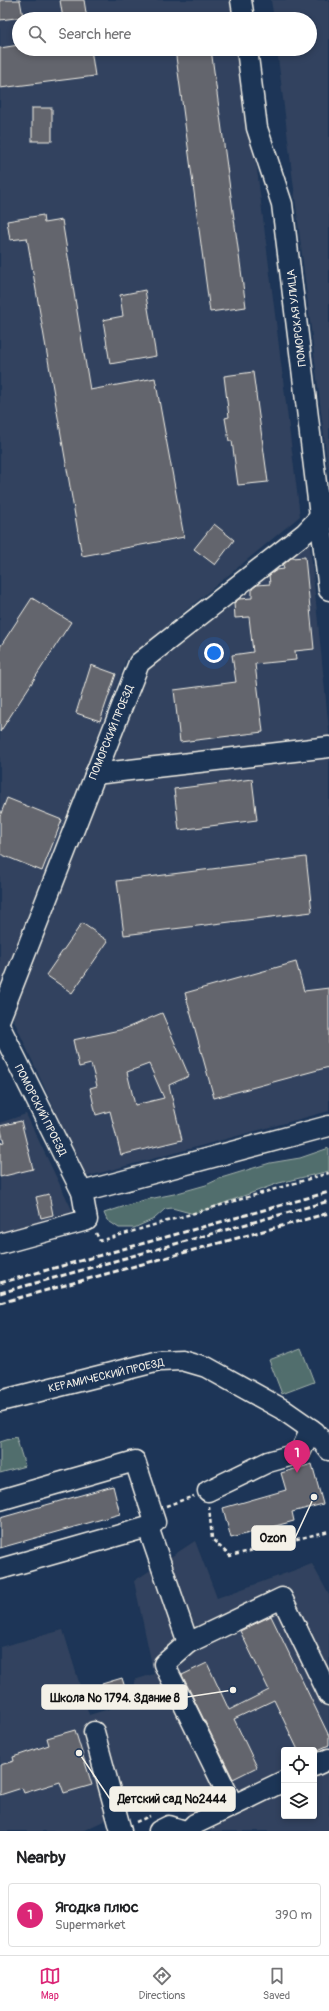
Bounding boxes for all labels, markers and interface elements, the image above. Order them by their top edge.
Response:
search box [12,12,317,56]
icon: search [26,23,48,45]
text: Search here [58,25,131,44]
street label: ПОМОРСКАЯ УЛИЦА [284,269,309,367]
your location [204,643,224,663]
street label: ПОМОРСКИЙ ПРОЕЗД [87,683,136,781]
street label: ПОМОРСКИЙ ПРОЕЗД [12,1062,69,1158]
street label: КЕРАМИЧЕСКИЙ ПРОЕЗД [47,1356,166,1395]
pin: 1 [284,1440,310,1473]
callout: Ozon [252,1526,295,1550]
text: Ozon [260,1531,287,1546]
callout: Школа № 1794. Здание 8 [42,1685,187,1709]
text: Школа № 1794. Здание 8 [49,1691,180,1706]
map controls [281,1747,317,1819]
button: locate [281,1747,317,1783]
button: layers [281,1783,317,1819]
callout: Детский сад №2444 [110,1787,235,1811]
text: Детский сад №2444 [117,1792,226,1807]
text: Nearby [16,1847,65,1868]
text: Ягодка плюс [55,1898,139,1917]
text: 1 [27,1907,33,1923]
text: 390 m [275,1907,312,1923]
text: Supermarket [55,1917,126,1933]
tab: Map [39,1965,61,2002]
tab: Directions [139,1965,185,2002]
tab: Saved [263,1965,290,2002]

